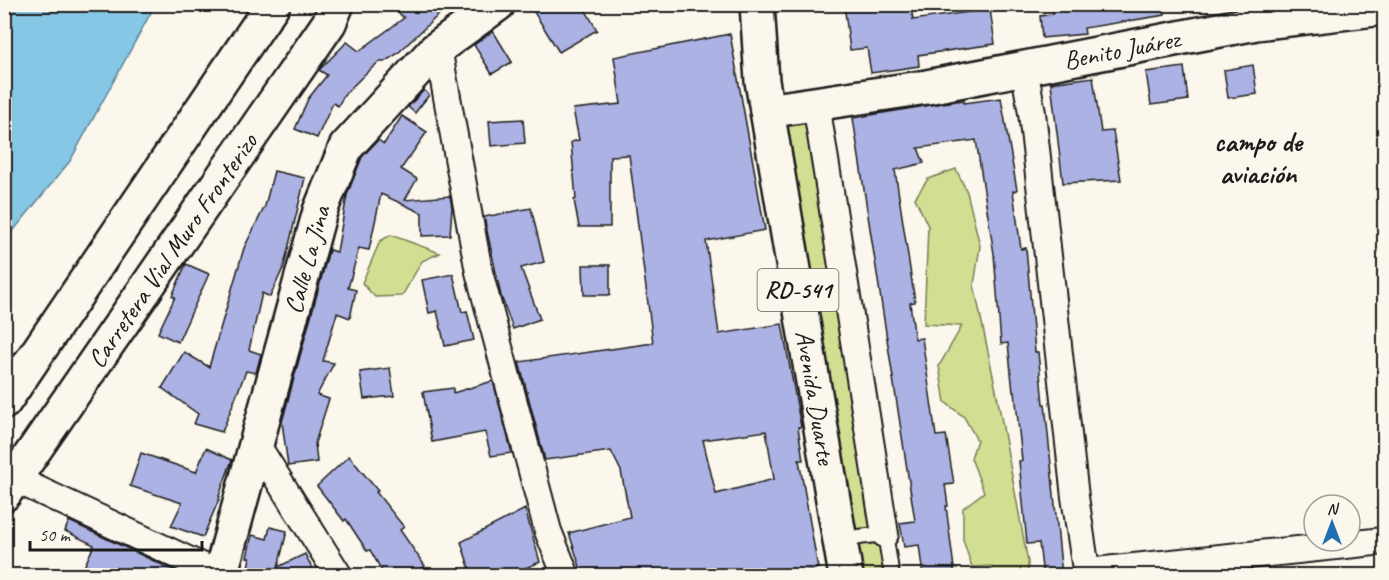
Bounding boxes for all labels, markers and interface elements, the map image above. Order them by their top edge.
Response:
street label: Benito Juárez [1061,21,1185,77]
district label: campo de aviación [1214,124,1305,191]
street label: Carretera Vial Muro Fronterizo [80,125,266,374]
street label: Calle La Jina [276,201,338,317]
road number: RD-541 [758,269,838,311]
street label: Avenida Duarte [788,328,844,468]
north arrow [1302,493,1362,553]
text: N [1327,499,1340,519]
scale bar [30,514,202,552]
text: 50 m [39,524,72,546]

